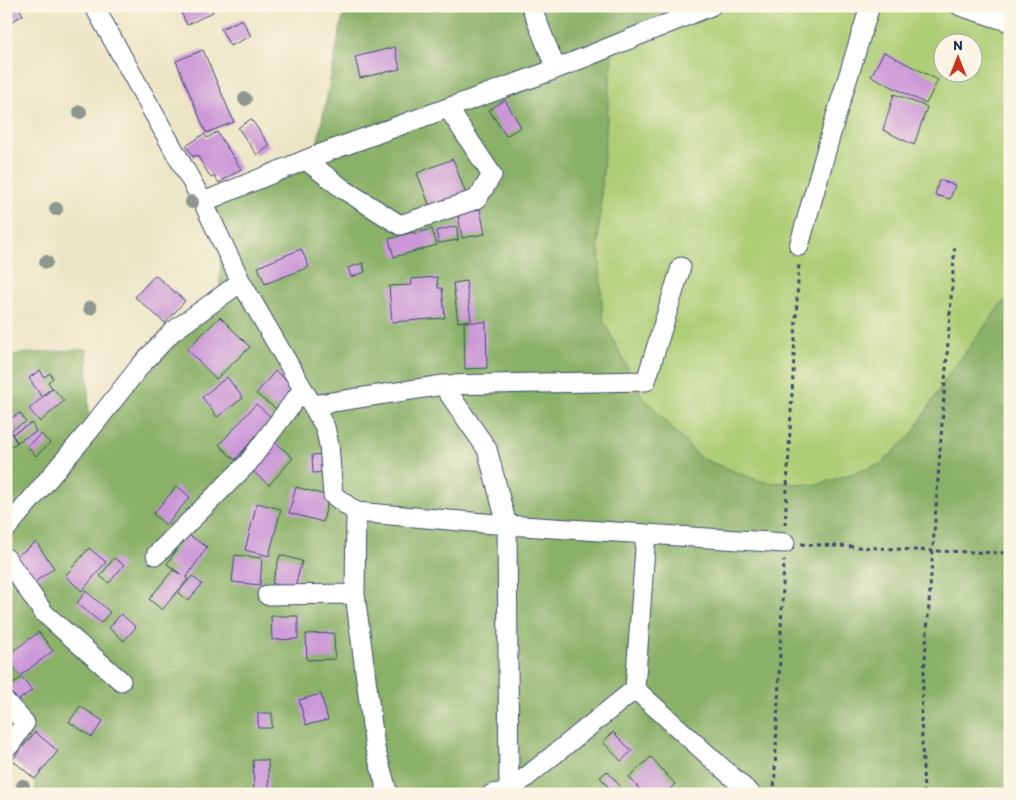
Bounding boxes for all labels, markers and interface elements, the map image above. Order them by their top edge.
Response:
north arrow [934,32,984,82]
text: N [953,37,963,54]

